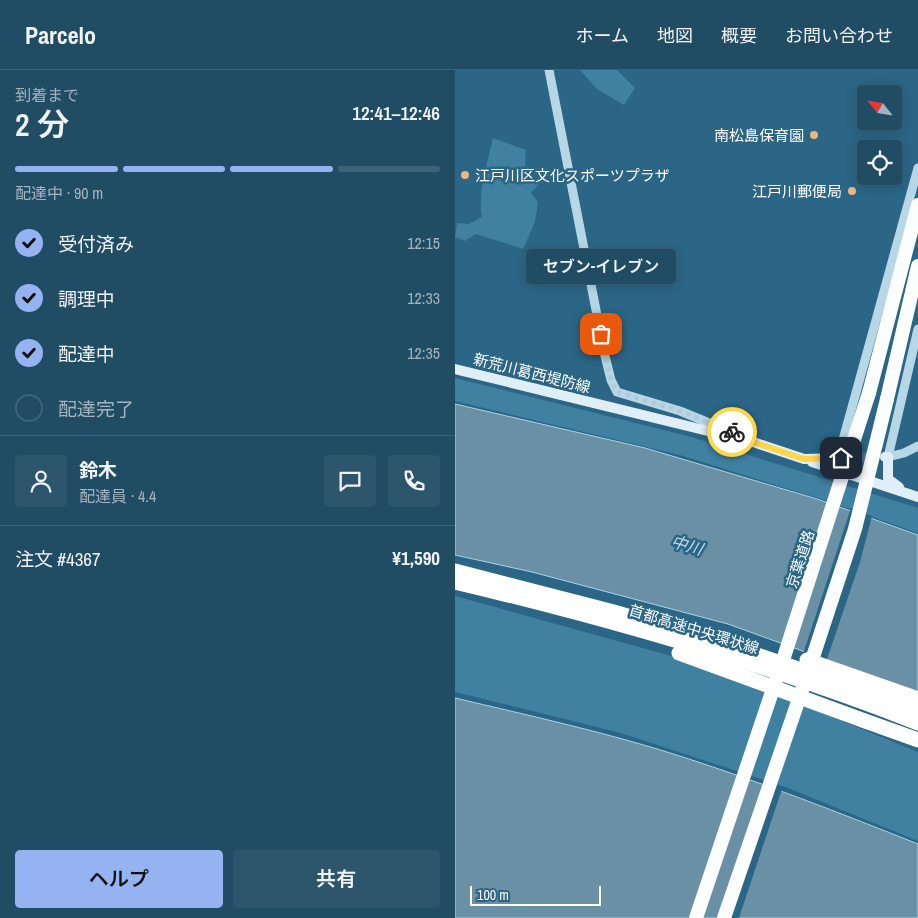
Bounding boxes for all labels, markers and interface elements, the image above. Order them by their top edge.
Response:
text: Parcelo [25,19,96,51]
text: ホーム [576,23,629,48]
text: 地図 [657,23,693,48]
text: 概要 [721,23,757,48]
text: お問い合わせ [785,23,893,48]
text: 到着まで [15,84,79,106]
north arrow [857,85,903,130]
map controls [857,85,902,185]
text: 12:41–12:46 [352,100,440,126]
text: 2 分 [15,103,69,146]
place label: 南松島保育園 [714,125,804,146]
marker: 南松島保育園 [808,129,820,141]
button: locate [857,140,902,185]
place label: 江戸川区文化スポーツプラザ [475,165,670,186]
marker: 江戸川区文化スポーツプラザ [459,169,471,181]
place label: 江戸川郵便局 [752,181,842,202]
text: 配達中 · 90 m [15,182,103,204]
marker: 江戸川郵便局 [846,185,858,197]
icon: check [15,229,43,257]
text: 受付済み [58,231,134,257]
text: 12:15 [407,232,440,254]
callout: セブン-イレブン [526,249,676,284]
text: セブン-イレブン [543,255,659,277]
icon: check [15,284,43,312]
text: 調理中 [58,286,115,312]
text: 12:33 [407,287,440,309]
pin [580,313,622,355]
icon: bag [587,320,615,348]
icon: check [15,339,43,367]
text: 配達中 [58,341,115,367]
text: 12:35 [407,342,440,364]
street label: 新荒川葛西堤防線 [471,348,593,398]
text: 配達完了 [58,396,134,422]
courier [707,407,757,457]
icon: bike [718,418,746,446]
pin [820,437,862,479]
icon: home [827,444,855,472]
button: person [15,455,67,507]
button: chat [324,455,376,507]
button: phone [388,455,440,507]
text: 鈴木 [79,457,117,483]
text: 配達員 · 4.4 [79,485,156,507]
street label: 京葉道路 [781,527,819,591]
water label: 中川 [669,530,707,561]
text: ¥1,590 [392,545,440,571]
text: 注文 #4367 [15,546,101,572]
street label: 首都高速中央環状線 [626,599,762,659]
button: ヘルプ [15,850,223,908]
button: 共有 [233,850,440,908]
scale bar [470,883,601,906]
text: 100 m [477,886,509,904]

